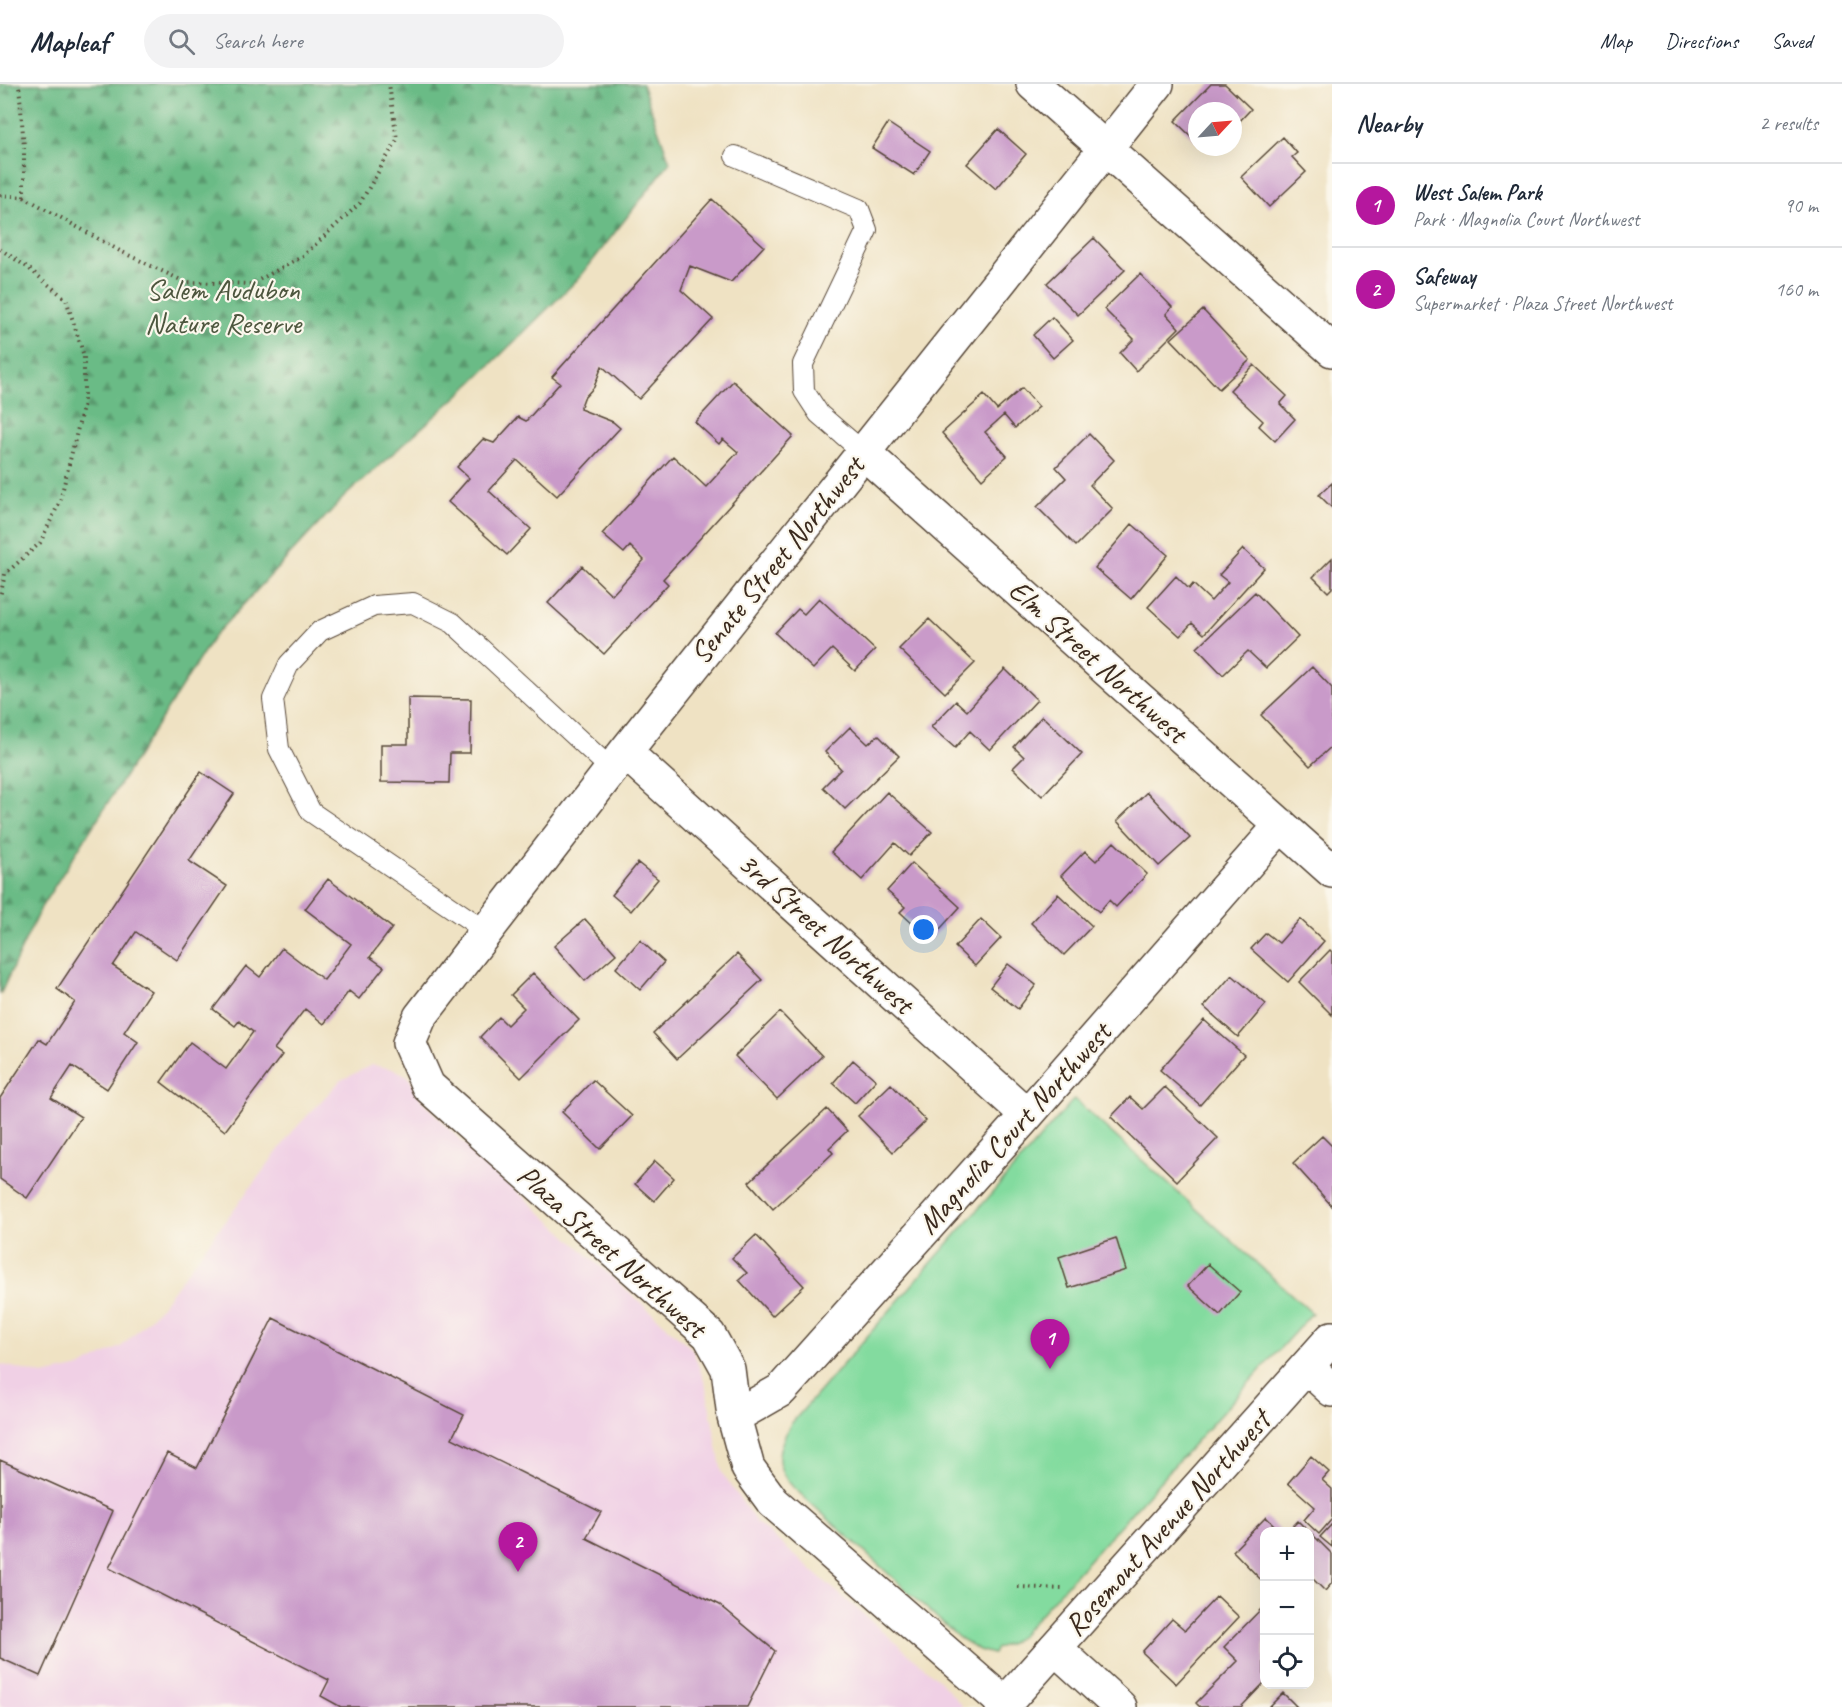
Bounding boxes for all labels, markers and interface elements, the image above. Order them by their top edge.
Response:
search box [144,14,564,68]
text: Mapleaf [30,24,108,59]
icon: search [165,25,198,58]
text: Search here [213,27,303,55]
text: Map [1600,28,1632,54]
text: Directions [1665,28,1738,54]
text: Saved [1771,28,1812,54]
north arrow [1188,102,1242,156]
text: Nearby [1356,107,1421,140]
text: 2 results [1759,111,1818,136]
text: West Salem Park [1413,179,1541,207]
text: 1 [1371,193,1380,218]
text: 90 m [1784,193,1818,218]
text: Park · Magnolia Court Northwest [1413,207,1639,232]
text: Safeway [1413,263,1476,291]
park label: Salem Audubon Nature Reserve [145,270,303,342]
text: 2 [1371,277,1380,302]
text: 160 m [1775,277,1818,302]
text: Supermarket · Plaza Street Northwest [1413,291,1672,316]
street label: Senate Street Northwest [682,446,874,672]
street label: Elm Street Northwest [1001,571,1197,753]
street label: 3rd Street Northwest [730,844,924,1024]
your location [909,915,938,944]
street label: Magnolia Court Northwest [909,1012,1121,1242]
street label: Plaza Street Northwest [510,1156,717,1348]
pin: 1 [1030,1320,1070,1369]
street label: Rosemont Avenue Northwest [1056,1399,1281,1644]
pin: 2 [498,1522,538,1572]
map controls [1260,1527,1314,1689]
button: + [1260,1527,1314,1581]
button: − [1260,1581,1314,1635]
button: locate [1260,1635,1314,1689]

